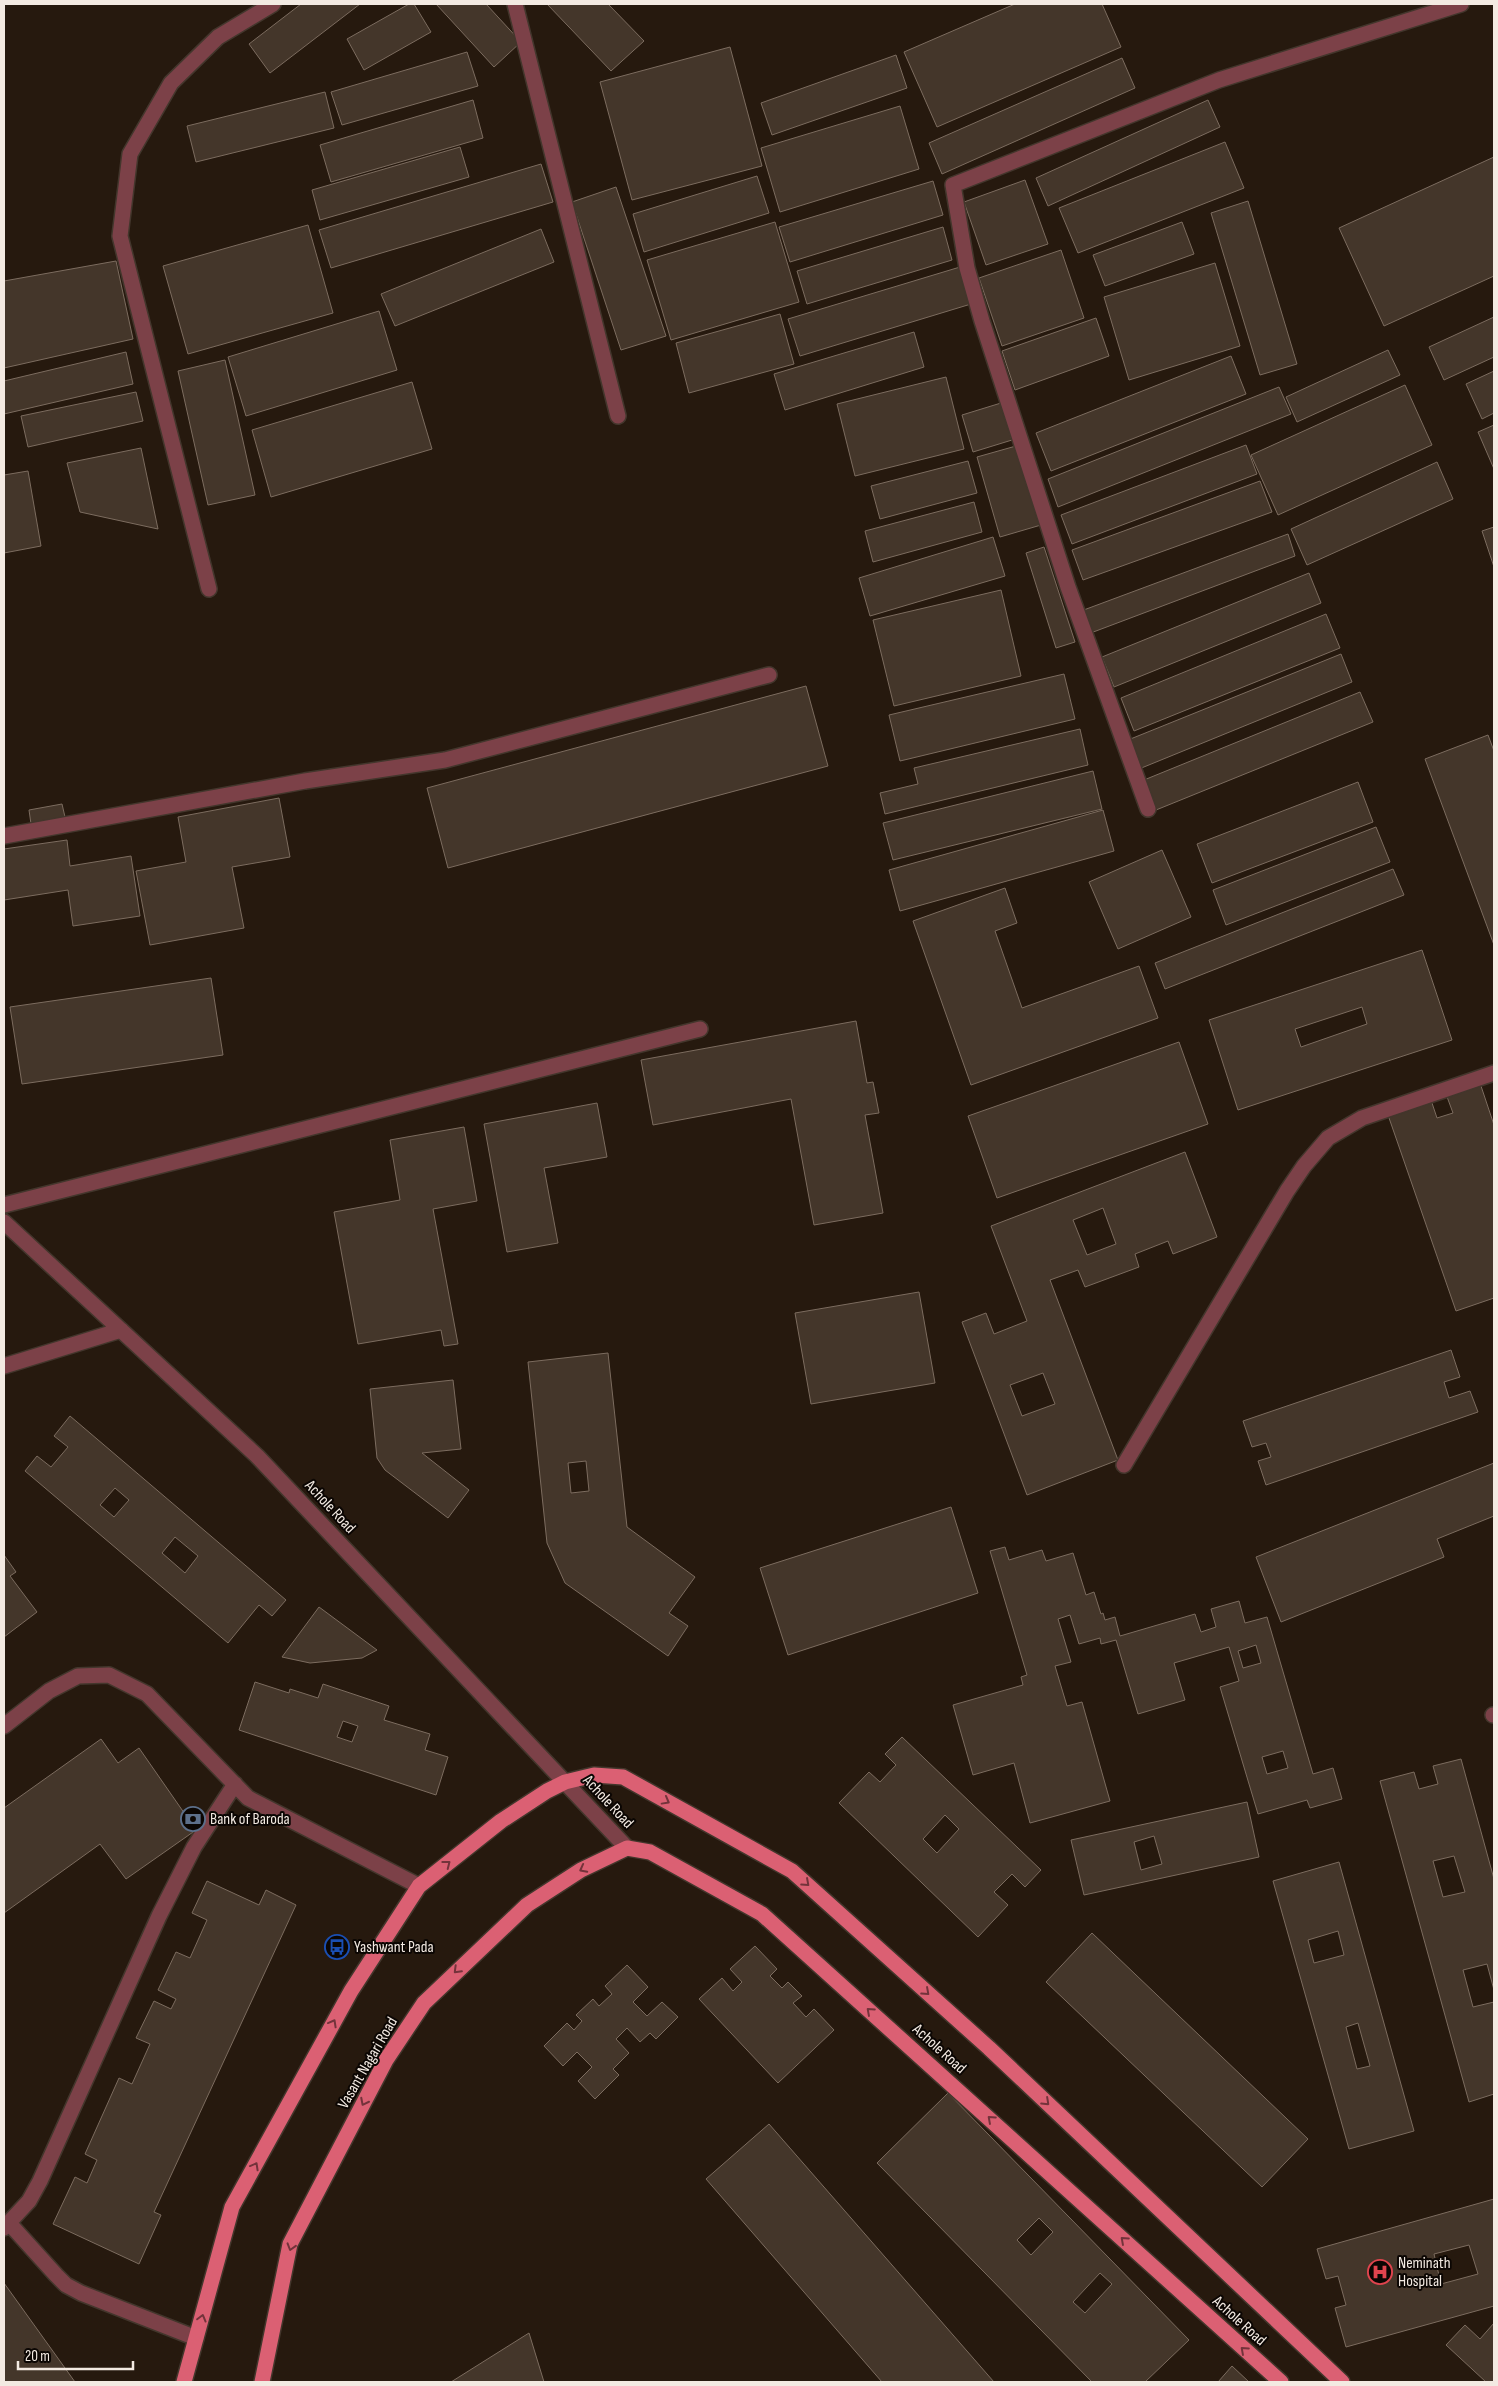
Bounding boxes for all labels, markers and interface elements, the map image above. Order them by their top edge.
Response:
street label: Achole Road [300,1476,359,1537]
street label: Achole Road [578,1771,637,1832]
one-way arrow [660,1795,669,1805]
bank icon: Bank of Baroda [180,1806,206,1832]
place label: Bank of Baroda [210,1810,290,1829]
one-way arrow [441,1861,451,1870]
one-way arrow [580,1863,589,1873]
one-way arrow [800,1877,809,1886]
bus stop icon: Yashwant Pada [324,1934,350,1960]
place label: Yashwant Pada [354,1938,434,1957]
one-way arrow [454,1965,463,1974]
one-way arrow [921,1986,930,1995]
one-way arrow [867,2008,876,2017]
street label: Vasant Nagari Road [334,2014,402,2112]
street label: Achole Road [908,2019,970,2078]
one-way arrow [327,2020,337,2029]
one-way arrow [1040,2096,1049,2105]
one-way arrow [360,2097,370,2106]
one-way arrow [987,2116,996,2125]
one-way arrow [249,2162,259,2171]
one-way arrow [1121,2237,1130,2246]
one-way arrow [286,2242,296,2251]
place label: Neminath Hospital [1398,2254,1451,2291]
hospital icon: Neminath Hospital [1367,2259,1393,2285]
street label: Achole Road [1208,2291,1270,2350]
one-way arrow [196,2315,206,2323]
scale bar [18,2338,132,2370]
one-way arrow [1241,2346,1250,2355]
text: 20 m [25,2347,50,2366]

